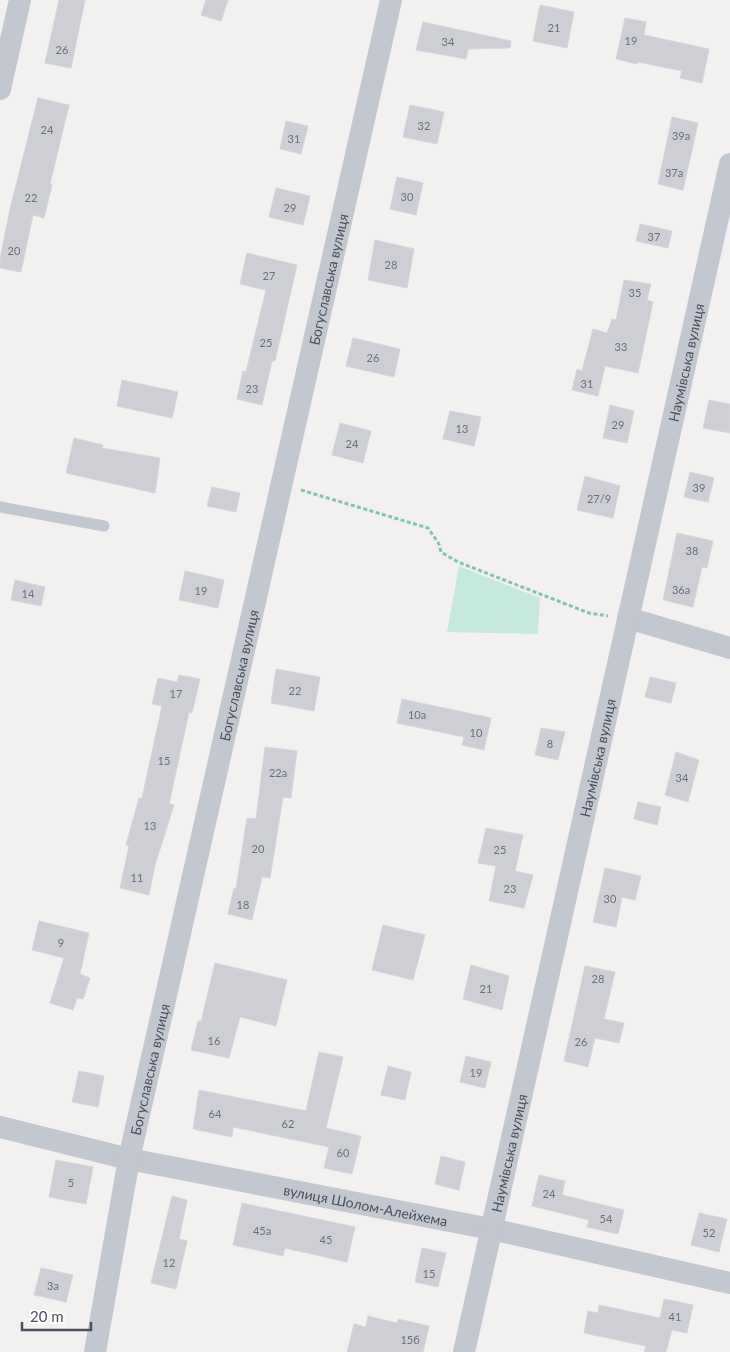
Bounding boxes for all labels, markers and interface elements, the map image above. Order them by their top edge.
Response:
house number: 21 [548,21,560,34]
house number: 19 [625,34,637,47]
house number: 34 [442,35,455,48]
house number: 26 [56,43,68,56]
house number: 32 [418,119,430,132]
house number: 24 [41,123,54,136]
house number: 39а [672,129,690,142]
house number: 31 [288,132,300,145]
house number: 37а [665,166,683,179]
house number: 30 [401,190,414,203]
house number: 22 [25,191,37,204]
house number: 29 [284,201,296,214]
street label: Богуславська вулиця [305,212,351,347]
house number: 37 [648,230,660,243]
house number: 20 [8,244,21,257]
house number: 28 [385,258,397,271]
house number: 27 [263,269,275,282]
house number: 35 [629,286,641,299]
street label: Наумівська вулиця [664,302,707,423]
house number: 25 [260,336,272,349]
house number: 33 [615,340,627,353]
house number: 26 [367,351,379,364]
house number: 31 [581,377,593,390]
house number: 23 [246,382,258,395]
house number: 29 [612,418,624,431]
house number: 13 [456,422,468,435]
house number: 24 [346,437,359,450]
house number: 39 [693,481,705,494]
house number: 27/9 [587,492,611,505]
house number: 38 [686,544,698,557]
house number: 36а [672,583,690,596]
house number: 19 [195,584,207,597]
house number: 14 [22,587,35,600]
street label: Богуславська вулиця [215,608,261,743]
house number: 22 [289,684,301,697]
house number: 17 [170,687,182,700]
street label: Наумівська вулиця [576,697,619,819]
house number: 10а [408,708,426,721]
house number: 10 [470,726,483,739]
house number: 8 [547,737,553,750]
house number: 15 [158,754,170,767]
house number: 22а [269,766,287,779]
house number: 34 [676,771,689,784]
house number: 13 [144,819,156,832]
house number: 20 [252,842,265,855]
house number: 25 [494,843,506,856]
house number: 11 [131,871,143,884]
house number: 23 [504,882,516,895]
house number: 30 [604,892,617,905]
house number: 18 [237,898,249,911]
house number: 9 [58,936,64,949]
house number: 28 [592,972,604,985]
house number: 21 [480,982,492,995]
street label: Богуславська вулиця [126,1002,172,1137]
house number: 16 [208,1034,220,1047]
house number: 26 [575,1035,587,1048]
house number: 19 [470,1066,482,1079]
street label: Наумівська вулиця [487,1092,530,1214]
house number: 64 [209,1107,222,1120]
house number: 62 [282,1117,294,1130]
house number: 60 [337,1146,350,1159]
house number: 5 [68,1176,74,1189]
street label: вулиця Шолом-Алейхема [282,1181,449,1229]
house number: 24 [543,1187,556,1200]
house number: 54 [600,1212,613,1225]
house number: 45а [253,1224,271,1237]
house number: 52 [703,1226,715,1239]
house number: 45 [320,1233,332,1246]
house number: 12 [163,1256,175,1269]
house number: 15 [423,1267,435,1280]
house number: 3а [47,1279,59,1292]
scale bar [22,1300,91,1332]
text: 20 m [30,1307,64,1325]
house number: 41 [669,1310,681,1323]
house number: 15б [400,1333,420,1346]

